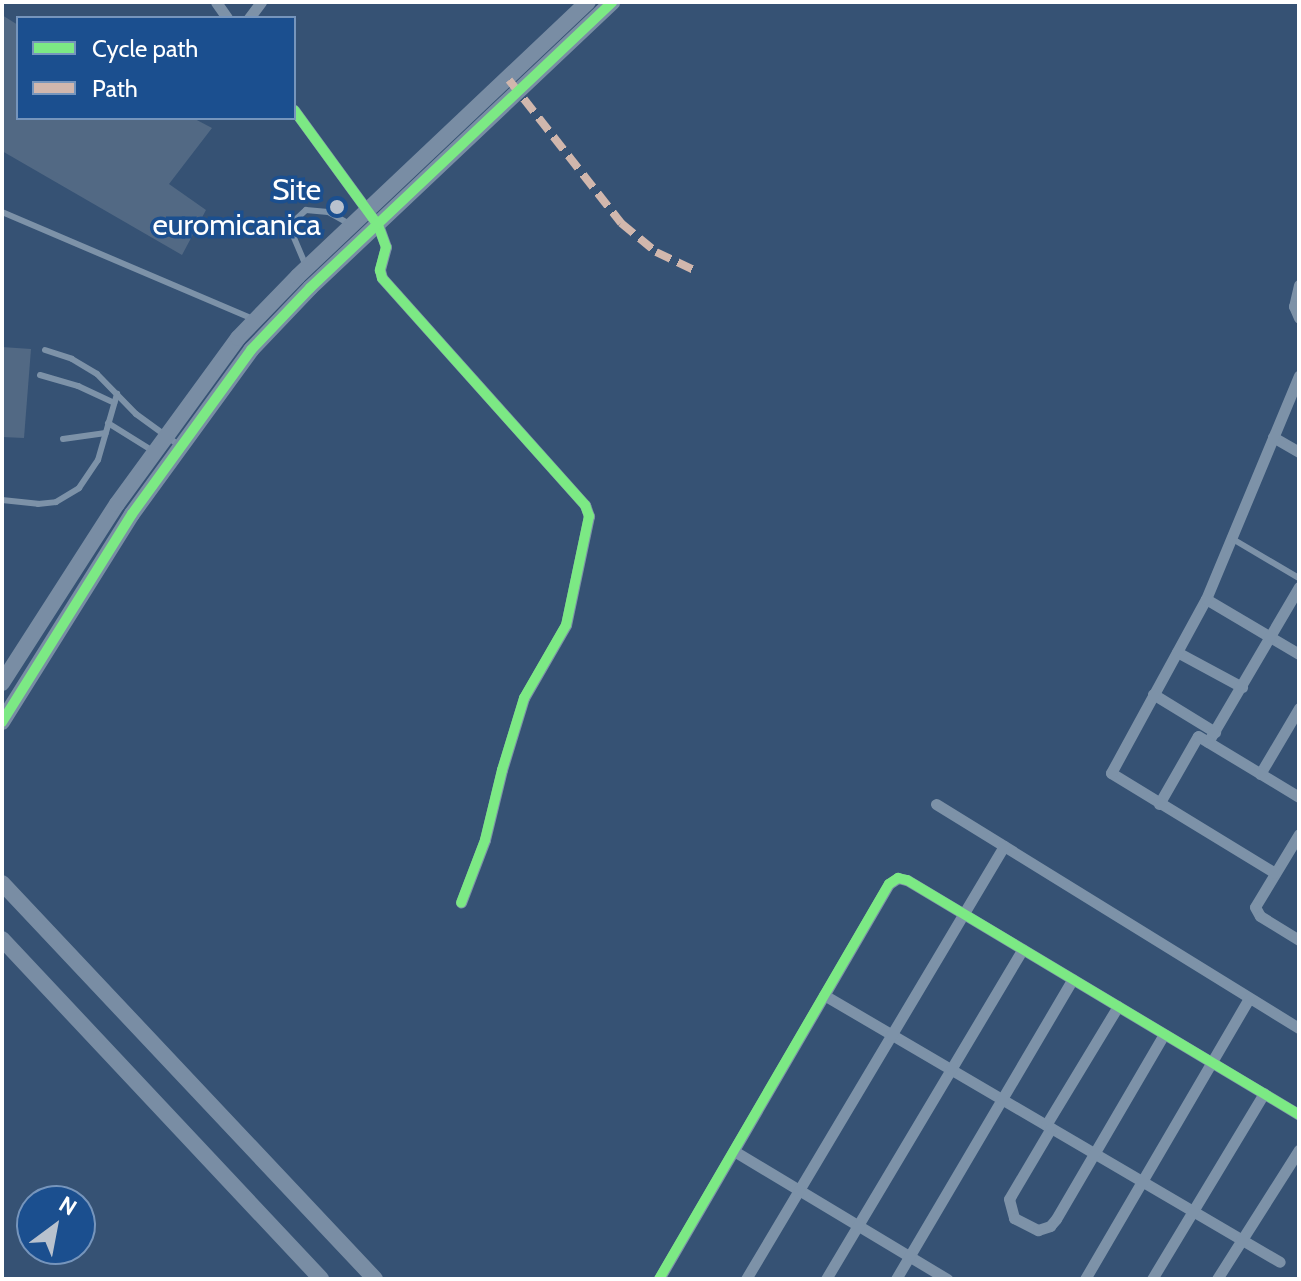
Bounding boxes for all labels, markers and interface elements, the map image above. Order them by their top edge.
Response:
legend [16,16,296,120]
text: Cycle path [92,34,198,63]
text: Path [92,74,138,103]
place label: Site euromicanica [152,172,321,242]
marker: Site euromicanica [328,198,346,216]
north arrow [16,1185,96,1265]
text: N [54,1190,82,1221]

